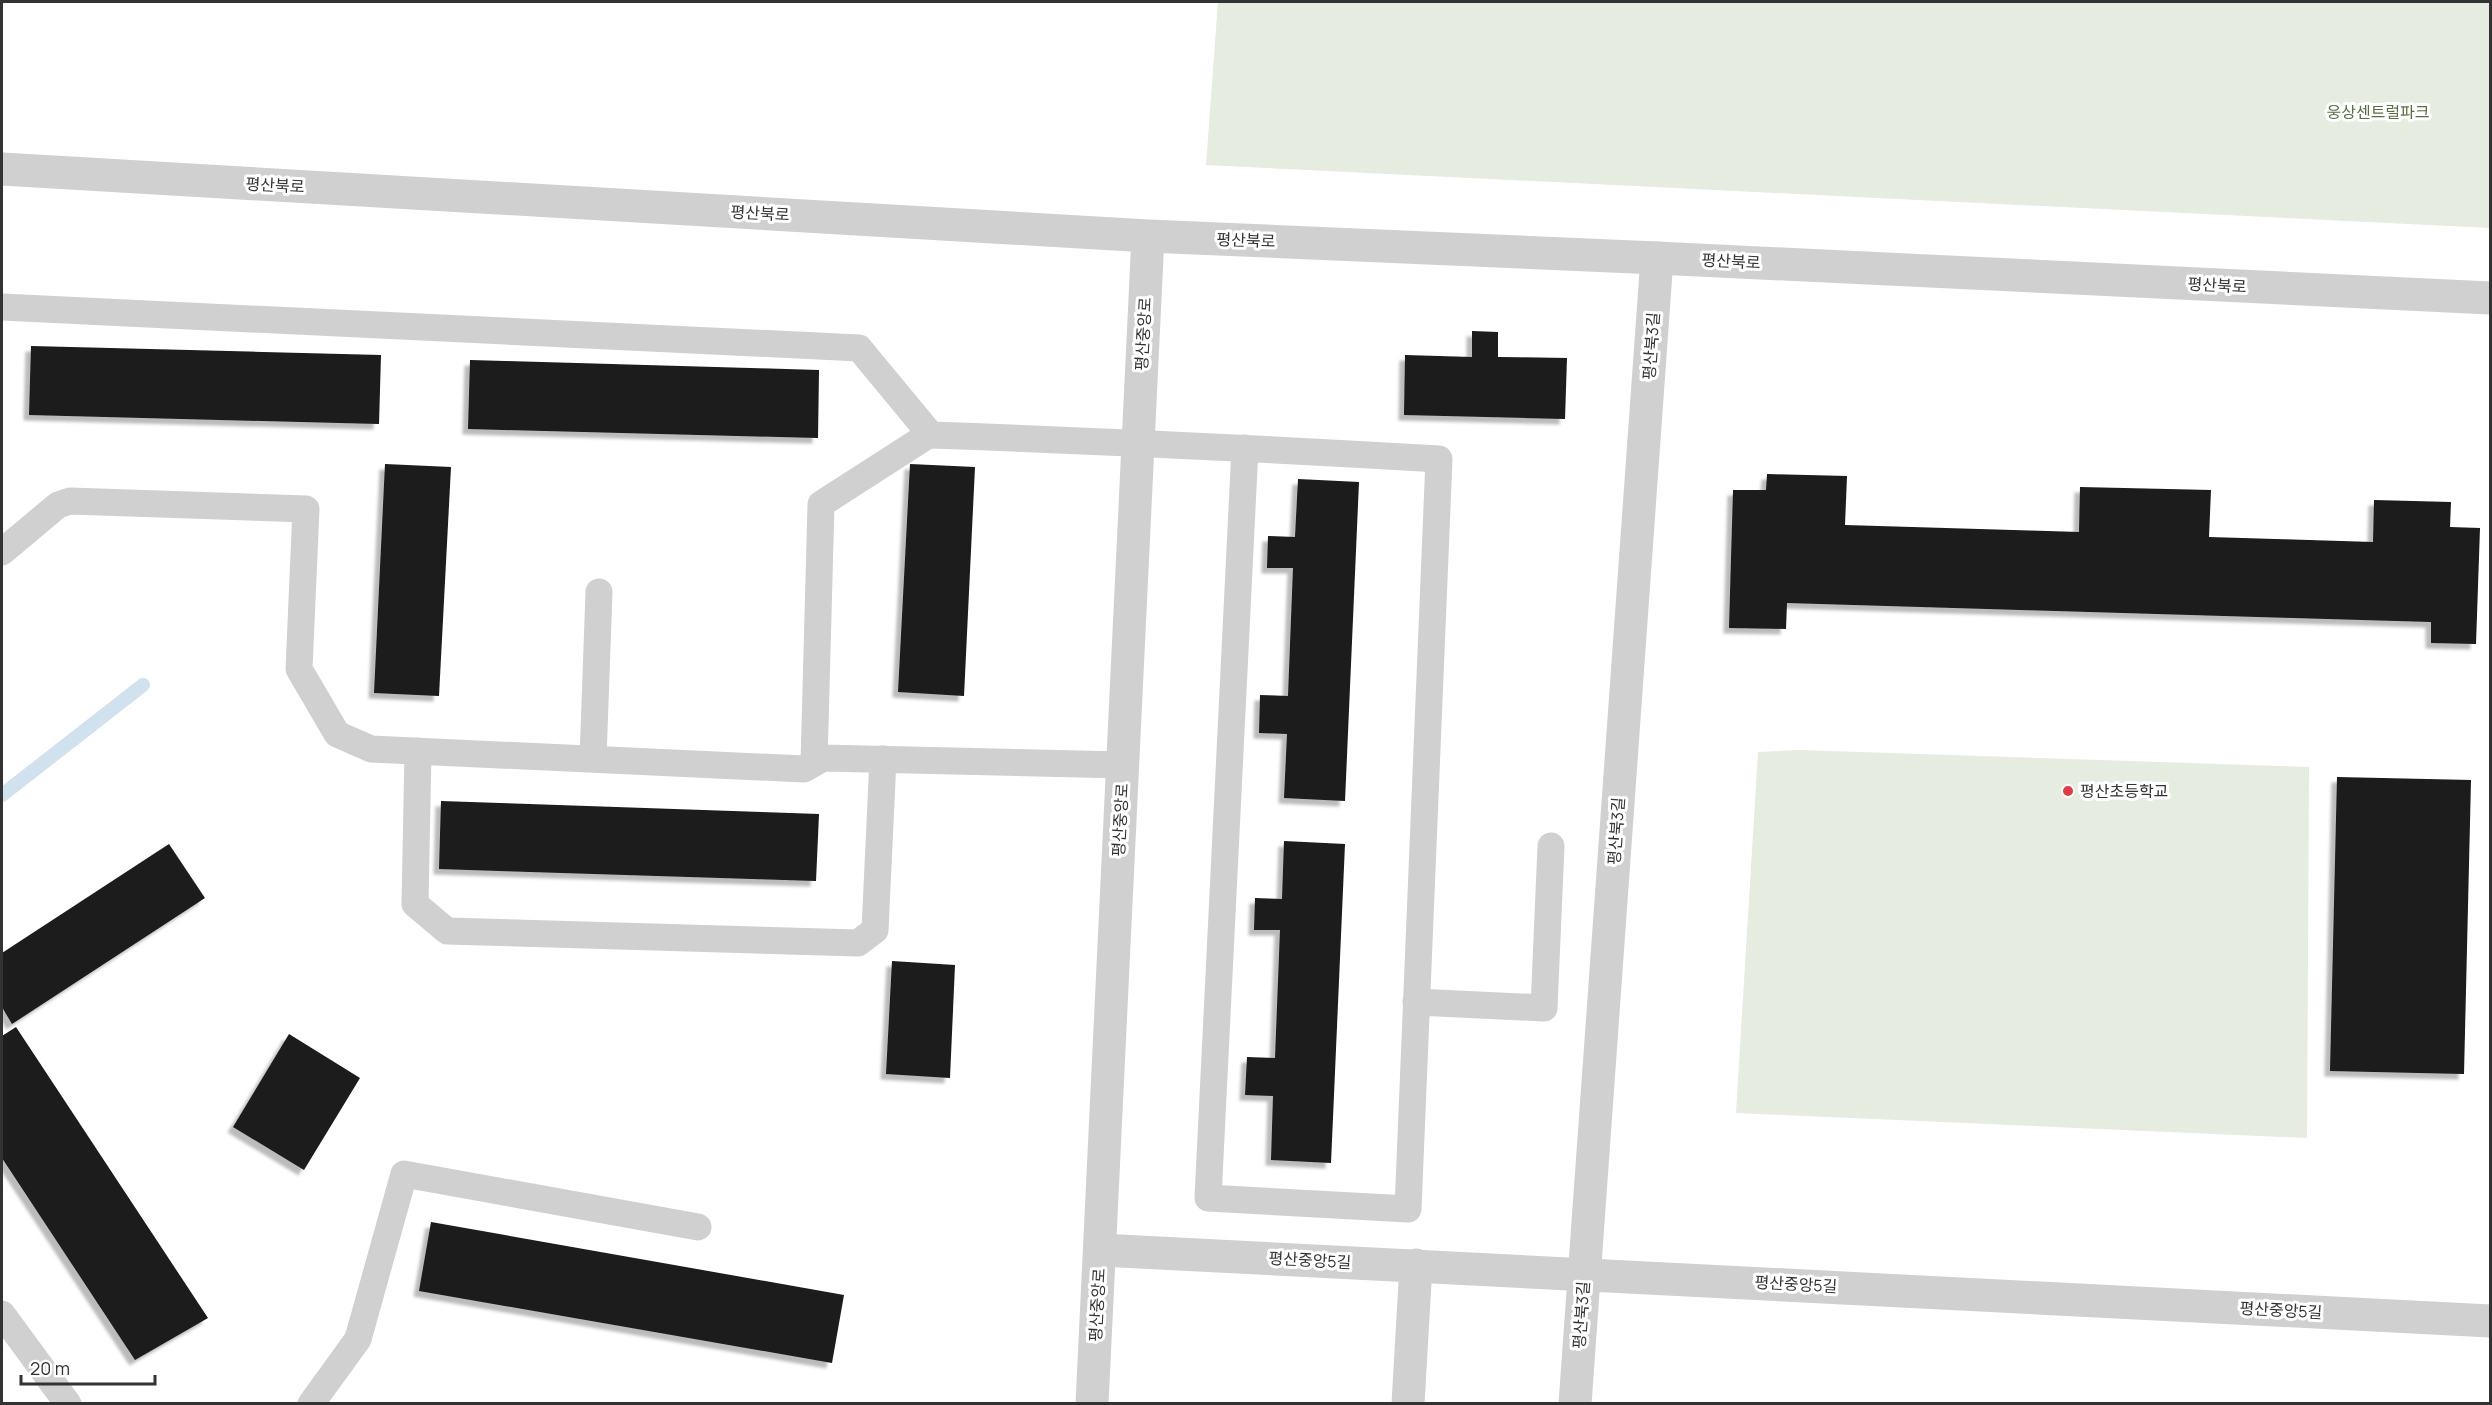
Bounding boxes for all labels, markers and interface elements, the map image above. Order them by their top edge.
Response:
park label: 웅상센트럴파크 [2326,101,2430,123]
street label: 평산북로 [245,172,305,198]
street label: 평산북로 [730,200,790,226]
street label: 평산북로 [1216,228,1276,252]
street label: 평산북로 [1701,248,1761,274]
street label: 평산북로 [2187,272,2247,298]
street label: 평산중앙로 [1130,296,1156,371]
street label: 평산북3길 [1638,311,1664,381]
place label: 평산초등학교 [2080,780,2168,802]
street label: 평산중앙로 [1107,782,1133,857]
marker: 평산초등학교 [2061,784,2075,798]
street label: 평산북3길 [1603,796,1629,866]
street label: 평산중앙5길 [1268,1247,1352,1273]
street label: 평산중앙로 [1084,1267,1110,1342]
street label: 평산중앙5길 [1754,1271,1838,1297]
street label: 평산북3길 [1568,1280,1594,1350]
street label: 평산중앙5길 [2239,1297,2323,1323]
scale bar [21,1348,154,1386]
text: 20 m [30,1356,70,1380]

